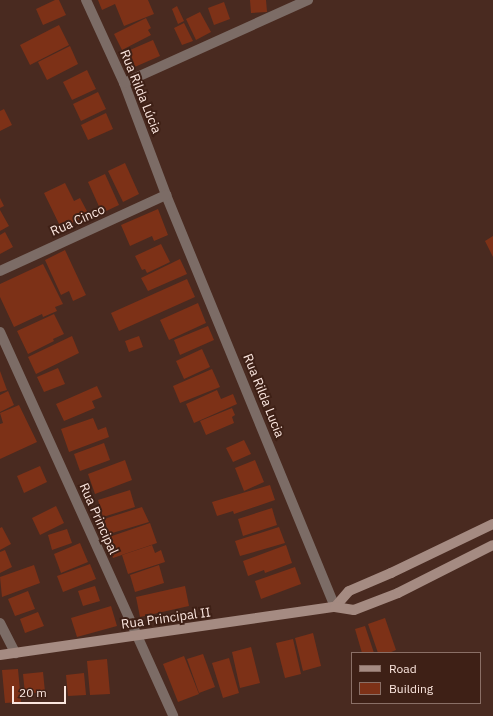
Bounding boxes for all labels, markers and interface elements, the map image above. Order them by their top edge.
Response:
street label: Rua Rilda Lúcia [116,48,164,136]
street label: Rua Cinco [48,202,108,240]
street label: Rua Rilda Lucia [239,352,287,440]
street label: Rua Principal [75,481,121,557]
street label: Rua Principal II [120,605,212,633]
legend [351,652,481,704]
text: Road [389,661,417,676]
scale bar [14,678,68,704]
text: Building [389,681,433,696]
text: 20 m [19,685,47,700]

